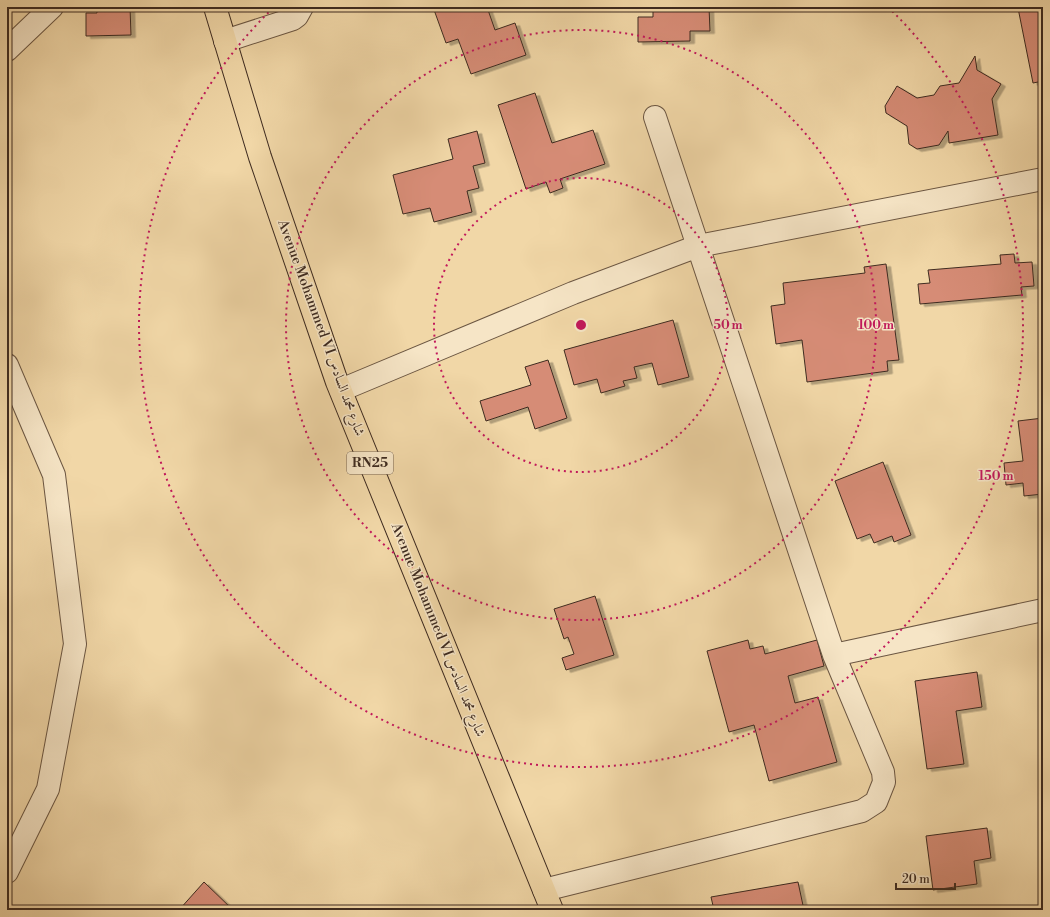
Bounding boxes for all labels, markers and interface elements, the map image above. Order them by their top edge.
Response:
street label: Avenue Mohammed VI شارع محمد السادس [271,216,369,439]
centre of rings [574,318,588,332]
text: 50 m [713,318,743,333]
text: 100 m [858,318,894,333]
road number: RN25 [347,452,393,474]
text: 150 m [979,469,1013,484]
street label: Avenue Mohammed VI شارع محمد السادس [385,520,489,740]
scale bar [896,865,955,891]
text: 20 m [902,872,930,887]

